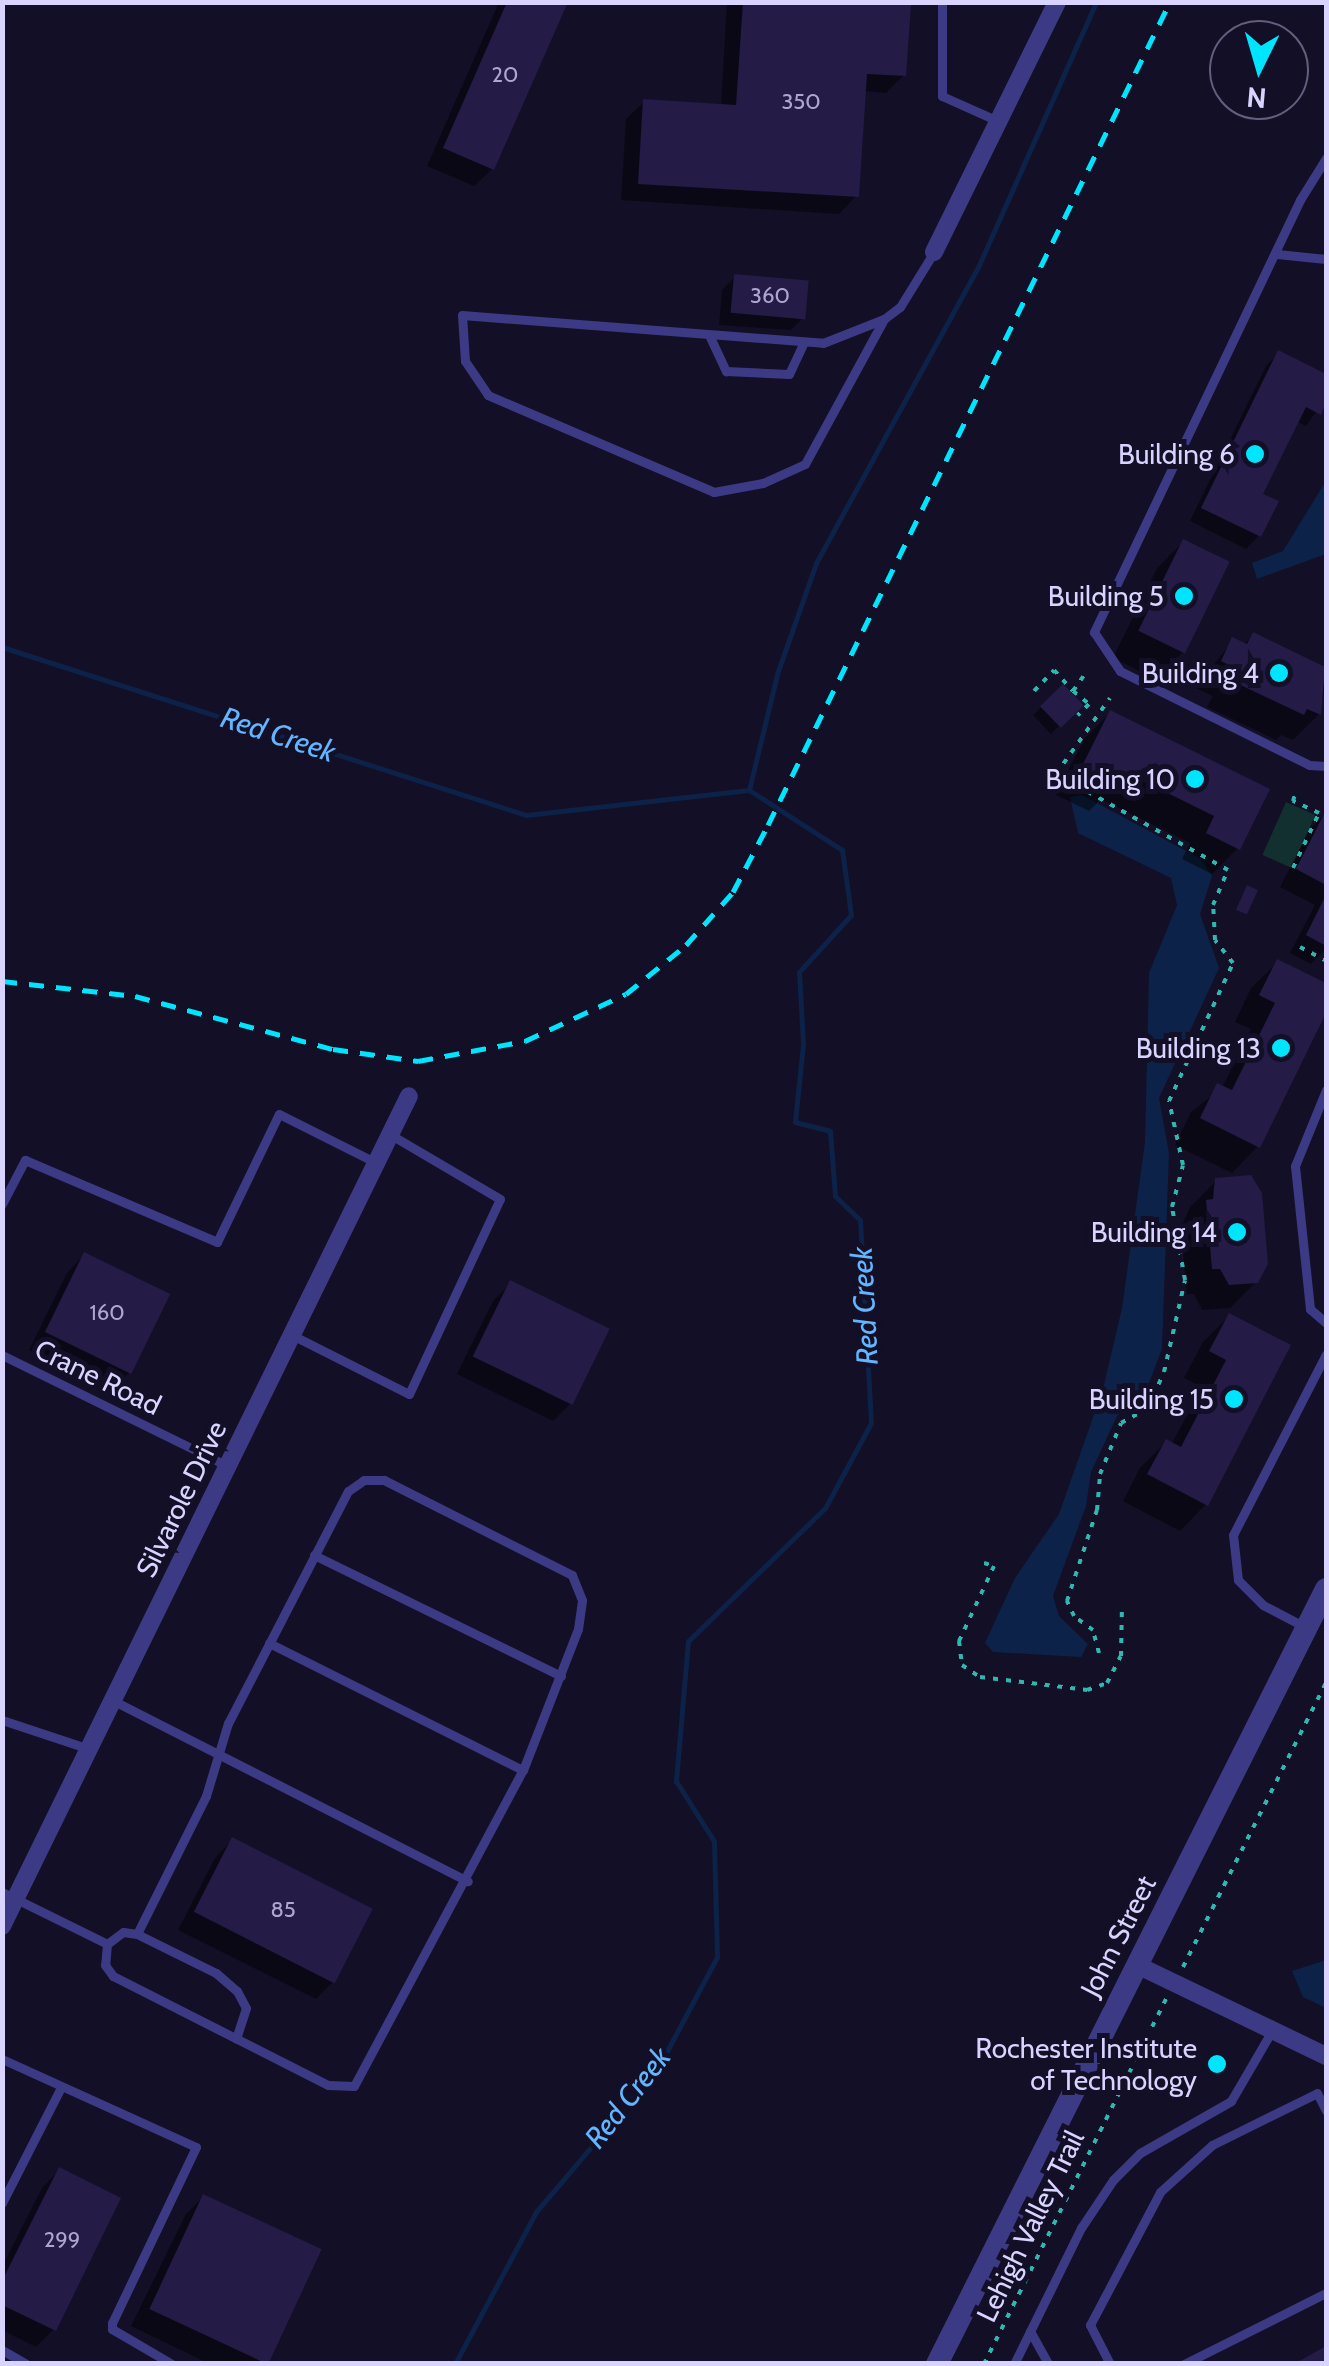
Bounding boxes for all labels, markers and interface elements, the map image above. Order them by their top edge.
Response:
north arrow [1209,20,1309,120]
house number: 20 [492,62,518,88]
text: N [1245,80,1268,116]
house number: 350 [781,89,821,115]
house number: 360 [750,283,790,309]
place label: Building 6 [1118,437,1235,471]
marker: Building 6 [1244,443,1266,465]
place label: Building 5 [1048,579,1164,613]
marker: Building 5 [1173,585,1195,607]
place label: Building 4 [1142,656,1259,690]
marker: Building 4 [1268,662,1290,684]
water label: Red Creek [216,700,340,770]
place label: Building 10 [1045,762,1175,796]
marker: Building 10 [1184,768,1206,790]
place label: Building 13 [1136,1031,1261,1065]
marker: Building 13 [1270,1037,1292,1059]
place label: Building 14 [1091,1215,1217,1249]
marker: Building 14 [1226,1221,1248,1243]
water label: Red Creek [844,1246,886,1366]
house number: 160 [89,1300,125,1326]
street label: Crane Road [29,1332,167,1422]
place label: Building 15 [1089,1382,1214,1416]
marker: Building 15 [1223,1388,1245,1410]
street label: Silvarole Drive [129,1416,233,1582]
street label: John Street [1073,1870,1163,2002]
house number: 85 [270,1897,296,1923]
place label: Rochester Institute of Technology [975,2031,1197,2097]
water label: Red Creek [577,2040,679,2156]
marker: Rochester Institute of Technology [1206,2053,1228,2075]
street label: Lehigh Valley Trail [969,2125,1091,2327]
house number: 299 [44,2227,80,2253]

